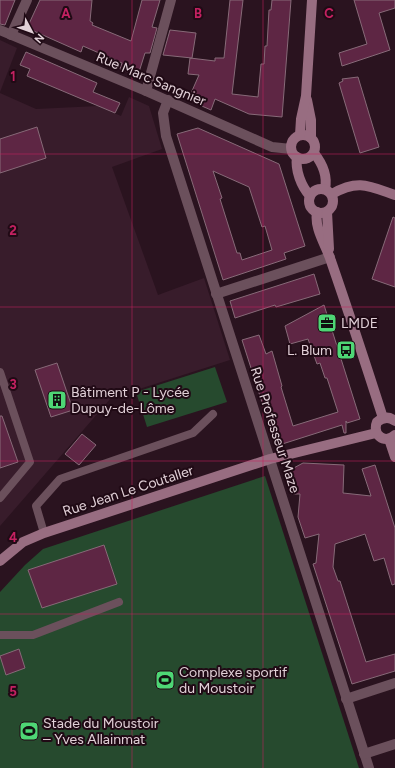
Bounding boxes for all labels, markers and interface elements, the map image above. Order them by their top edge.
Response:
text: A [61,6,71,21]
text: B [194,6,202,21]
text: C [324,6,334,21]
north arrow [12,12,52,52]
text: N [31,31,47,46]
street label: Rue Marc Sangnier [94,48,209,110]
text: 1 [10,69,16,84]
text: 2 [9,223,17,238]
office icon: LMDE [316,312,338,334]
place label: LMDE [341,315,378,332]
bus stop icon: L. Blum [335,339,357,361]
place label: L. Blum [287,342,332,359]
street label: Rue Professeur Maze [247,365,304,496]
text: 3 [9,377,17,392]
place label: Bâtiment P - Lycée Dupuy-de-Lôme [71,384,190,417]
building icon: Bâtiment P - Lycée Dupuy-de-Lôme [46,389,68,411]
street label: Rue Jean Le Coutaller [61,462,196,520]
text: 4 [9,530,17,545]
place label: Complexe sportif du Moustoir [179,664,288,697]
sports icon: Complexe sportif du Moustoir [154,669,176,691]
text: 5 [9,684,17,699]
place label: Stade du Moustoir – Yves Allainmat [43,715,159,748]
sports icon: Stade du Moustoir – Yves Allainmat [18,720,40,742]

